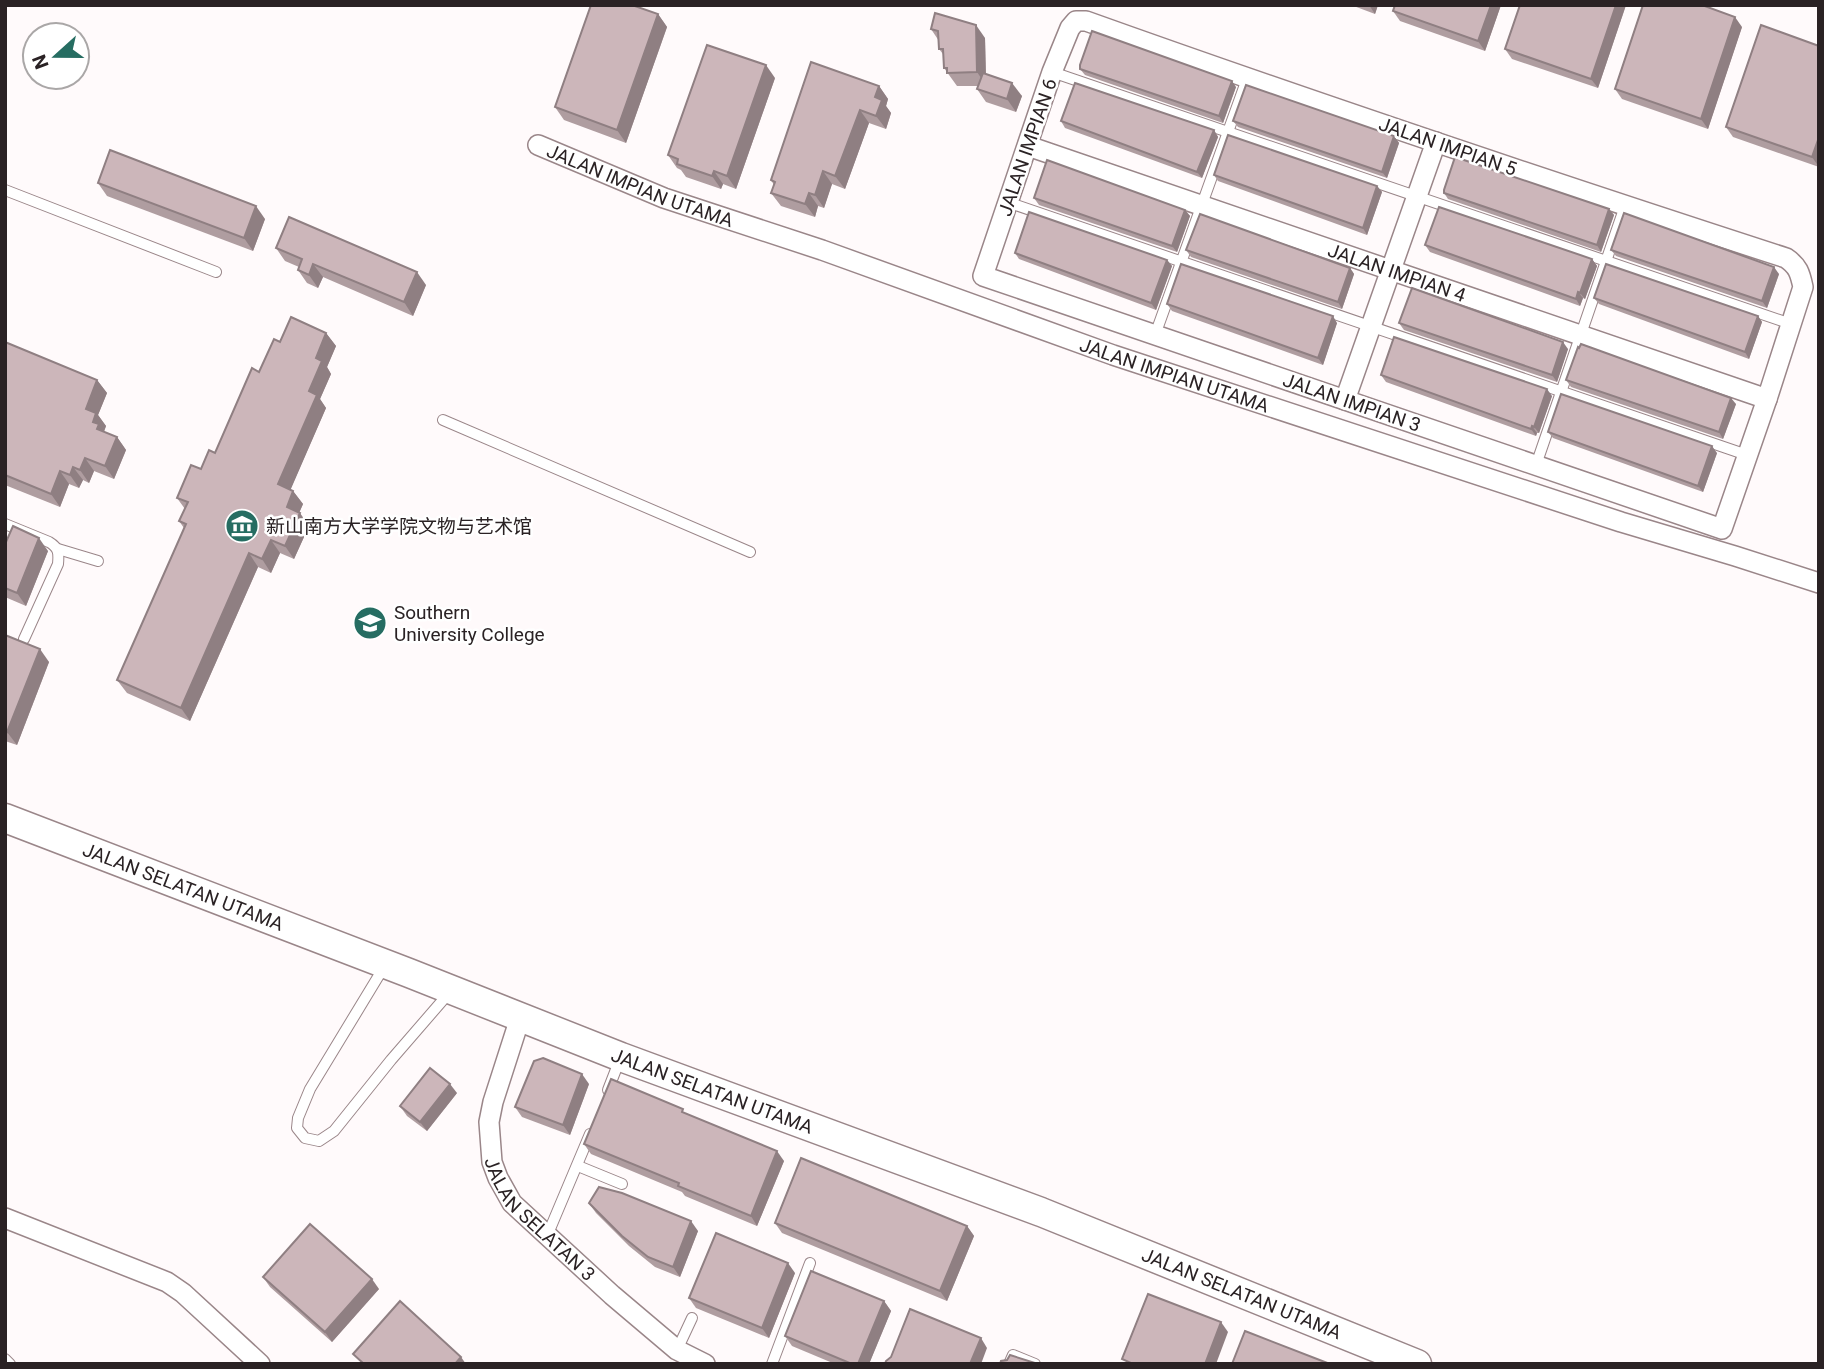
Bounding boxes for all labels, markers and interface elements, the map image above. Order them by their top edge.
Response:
north arrow [21,21,91,91]
text: N [27,52,54,72]
street label: JALAN IMPIAN 6 [993,75,1062,219]
street label: JALAN IMPIAN 5 [1376,112,1520,181]
street label: JALAN IMPIAN UTAMA [543,139,737,232]
street label: JALAN IMPIAN 4 [1325,239,1469,307]
street label: JALAN IMPIAN UTAMA [1077,333,1272,418]
street label: JALAN IMPIAN 3 [1280,368,1424,437]
museum icon: 新山南方大学学院文物与艺术馆 [223,507,261,545]
place label: 新山南方大学学院文物与艺术馆 [266,515,532,538]
place label: Southern University College [394,601,545,646]
school or university icon: Southern University College [351,604,389,642]
street label: JALAN SELATAN UTAMA [79,838,287,936]
street label: JALAN SELATAN UTAMA [608,1043,817,1139]
street label: JALAN SELATAN 3 [479,1154,600,1286]
street label: JALAN SELATAN UTAMA [1138,1243,1345,1344]

